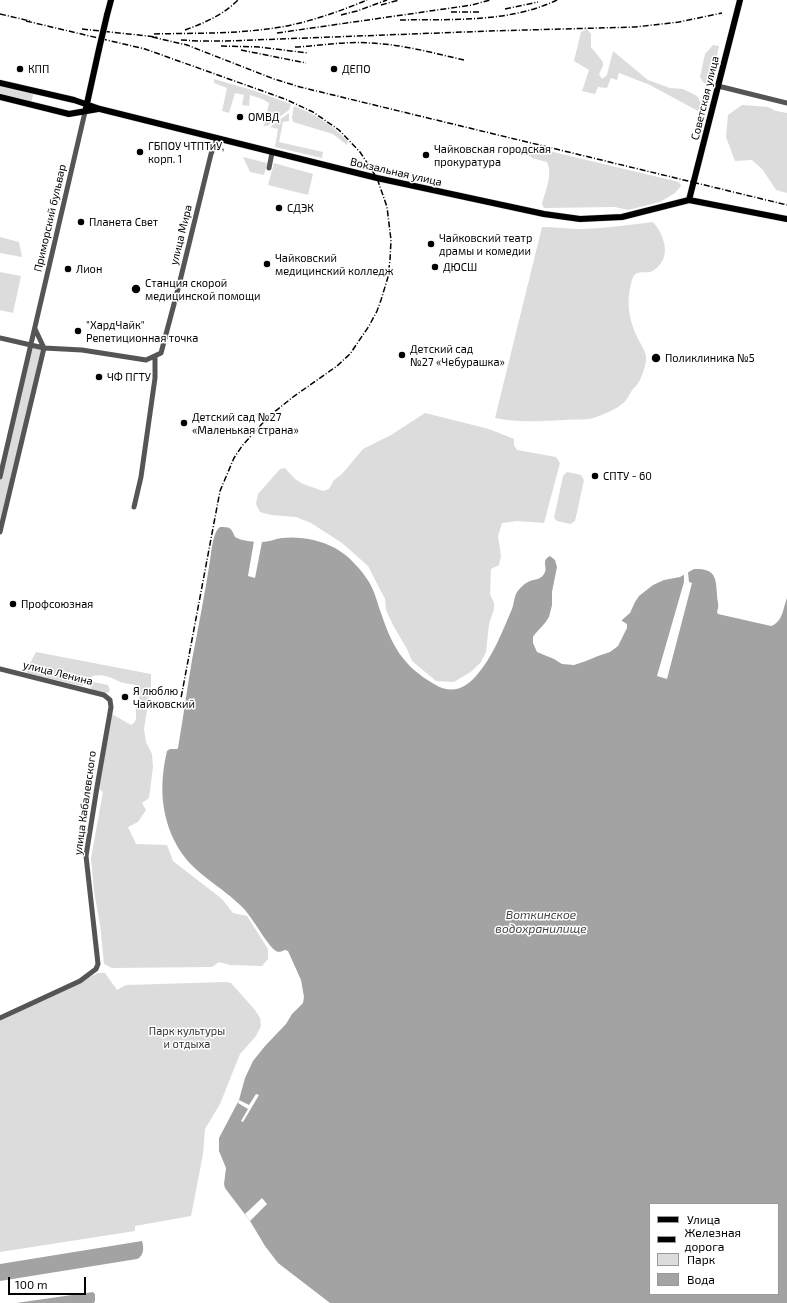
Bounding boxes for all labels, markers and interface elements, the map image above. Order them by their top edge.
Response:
street label: Советская улица [688,55,722,141]
place label: КПП [28,62,49,76]
place label: ДЕПО [342,62,370,76]
marker: КПП [15,64,25,74]
marker: ДЕПО [329,64,339,74]
place label: ОМВД [248,110,279,124]
marker: ОМВД [235,112,245,122]
place label: ГБПОУ ЧТПТиУ, корп. 1 [148,139,224,165]
place label: Чайковская городская прокуратура [434,142,551,168]
marker: ГБПОУ ЧТПТиУ, корп. 1 [135,147,145,157]
marker: Чайковская городская прокуратура [421,150,431,160]
street label: Вокзальная улица [349,155,443,189]
street label: Приморский бульвар [31,163,69,273]
place label: СДЭК [287,201,314,215]
street label: улица Мира [167,203,195,267]
marker: СДЭК [274,203,284,213]
place label: Планета Свет [89,215,158,229]
marker: Планета Свет [76,217,86,227]
place label: Чайковский театр драмы и комедии [439,231,532,257]
marker: Чайковский театр драмы и комедии [426,239,436,249]
place label: Чайковский медицинский колледж [275,251,393,277]
marker: Чайковский медицинский колледж [262,259,272,269]
place label: ДЮСШ [443,260,477,274]
place label: Лион [76,262,102,276]
marker: ДЮСШ [430,262,440,272]
marker: Лион [63,264,73,274]
place label: Станция скорой медицинской помощи [145,276,260,302]
marker: Станция скорой медицинской помощи [130,283,142,295]
place label: "ХардЧайк" Репетиционная точка [86,318,198,344]
marker: "ХардЧайк" Репетиционная точка [73,326,83,336]
place label: Детский сад №27 «Чебурашка» [410,342,505,368]
marker: Детский сад №27 «Чебурашка» [397,350,407,360]
place label: Поликлиника №5 [665,351,755,365]
marker: Поликлиника №5 [650,352,662,364]
place label: ЧФ ПГТУ [107,370,151,384]
marker: ЧФ ПГТУ [94,372,104,382]
place label: Детский сад №27 «Маленькая страна» [192,410,299,436]
marker: Детский сад №27 «Маленькая страна» [179,418,189,428]
place label: СПТУ - 60 [603,469,652,483]
marker: СПТУ - 60 [590,471,600,481]
place label: Профсоюзная [21,597,93,611]
marker: Профсоюзная [8,599,18,609]
street label: улица Ленина [22,658,94,688]
place label: Я люблю Чайковский [133,684,195,710]
marker: Я люблю Чайковский [120,692,130,702]
street label: улица Кабалевского [71,750,99,856]
water label: Воткинское водохранилище [495,908,587,936]
park label: Парк культуры и отдыха [149,1024,225,1050]
legend [649,1203,779,1295]
text: Улица [687,1212,720,1226]
text: Железная дорога [684,1225,741,1253]
text: Парк [687,1252,715,1266]
scale bar [10,1269,88,1295]
text: Вода [687,1272,715,1286]
text: 100 m [15,1277,47,1291]

